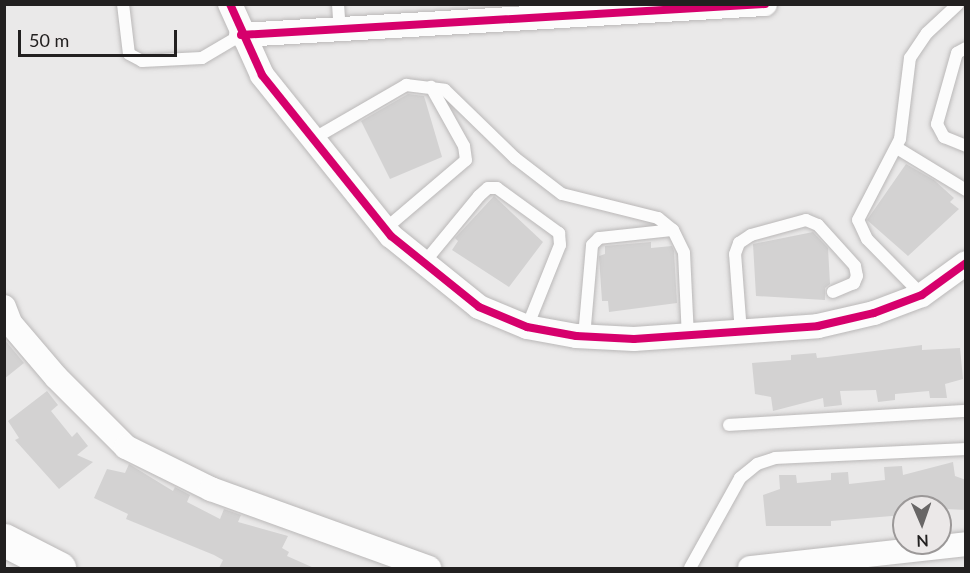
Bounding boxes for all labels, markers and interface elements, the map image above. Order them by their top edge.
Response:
scale bar [21,18,180,56]
text: 50 m [29,29,69,51]
north arrow [892,495,952,555]
text: N [916,532,929,551]

